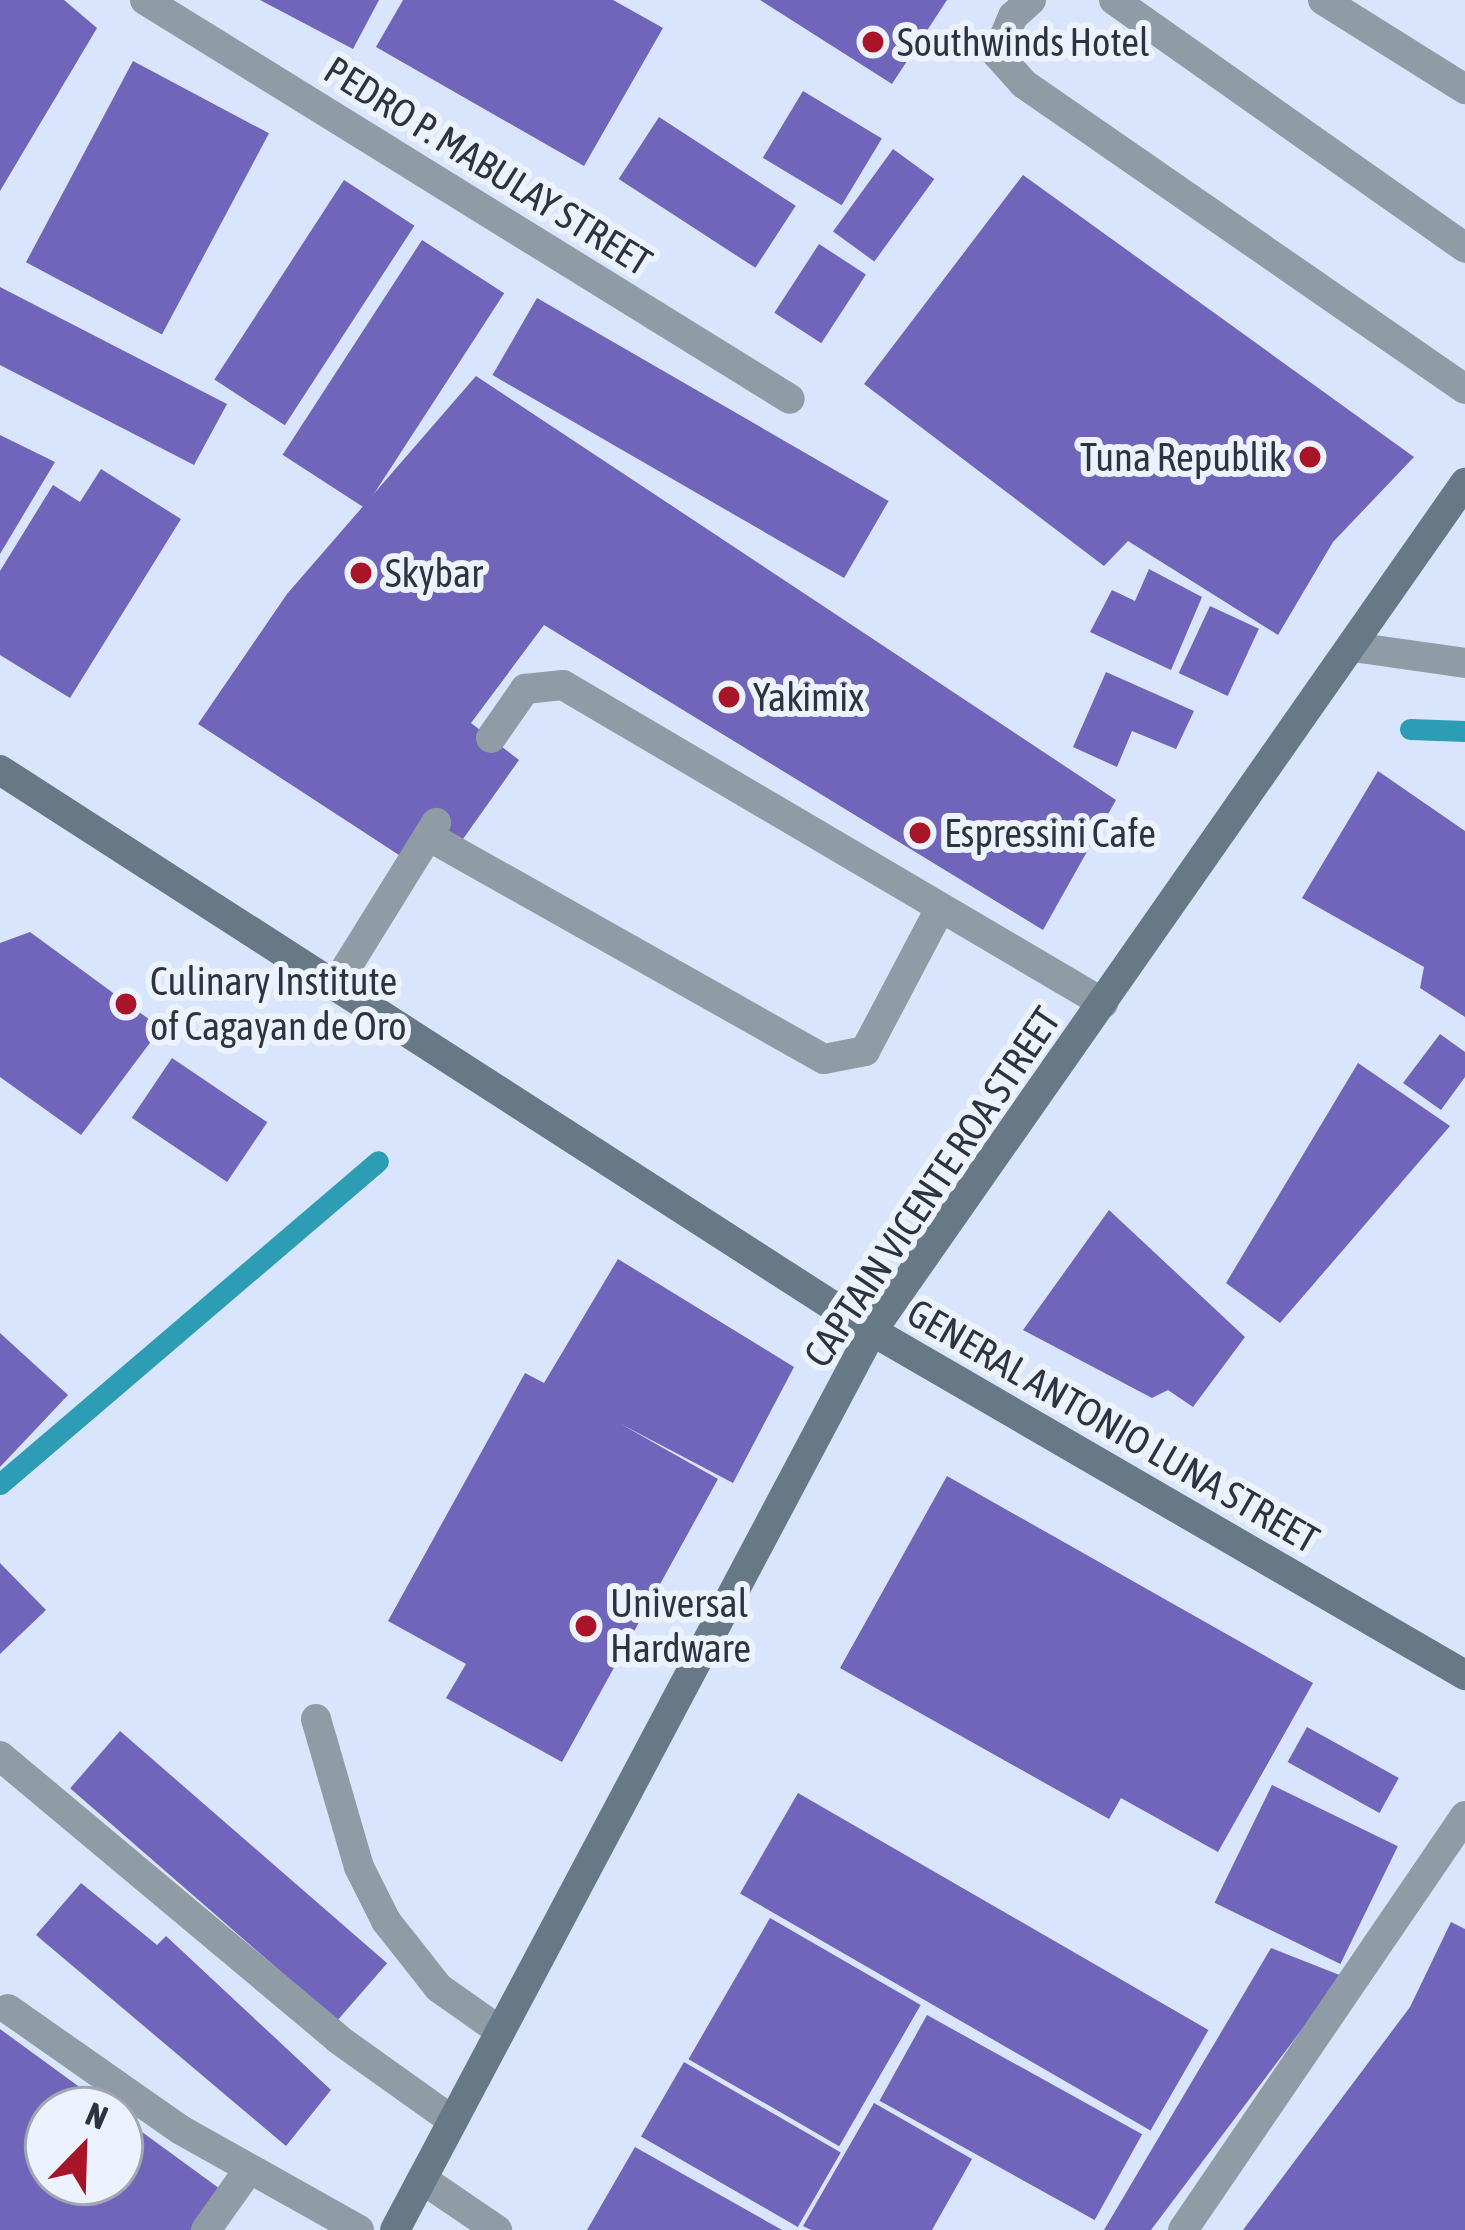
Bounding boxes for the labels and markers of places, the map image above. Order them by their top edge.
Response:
place label: Southwinds Hotel [897,19,1149,65]
marker: Southwinds Hotel [860,29,886,55]
place label: Tuna Republik [1080,434,1286,480]
marker: Tuna Republik [1297,444,1323,470]
place label: Skybar [385,550,483,596]
marker: Skybar [348,560,374,586]
place label: Yakimix [753,674,864,720]
marker: Yakimix [716,684,742,710]
place label: Espressini Cafe [944,810,1156,856]
marker: Espressini Cafe [907,820,933,846]
place label: Culinary Institute of Cagayan de Oro [150,959,406,1050]
marker: Culinary Institute of Cagayan de Oro [113,991,139,1017]
place label: Universal Hardware [610,1581,751,1672]
marker: Universal Hardware [573,1613,599,1639]

